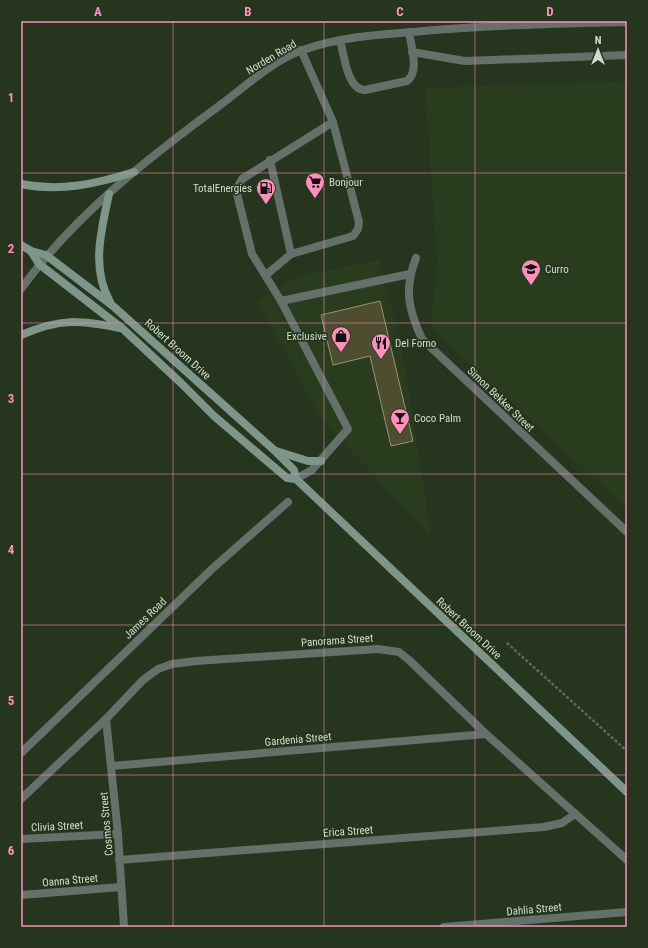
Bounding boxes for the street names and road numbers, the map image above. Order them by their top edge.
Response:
street label: Norden Road [244,37,299,77]
street label: Robert Broom Drive [142,316,213,382]
street label: Simon Bekker Street [465,364,537,434]
street label: James Road [122,595,169,642]
street label: Robert Broom Drive [433,595,504,662]
street label: Panorama Street [300,631,374,650]
street label: Gardenia Street [264,730,332,749]
street label: Cosmos Street [97,792,116,856]
street label: Clivia Street [31,819,83,834]
street label: Erica Street [323,823,373,840]
street label: Oanna Street [42,872,99,889]
street label: Dahlia Street [506,901,562,918]

